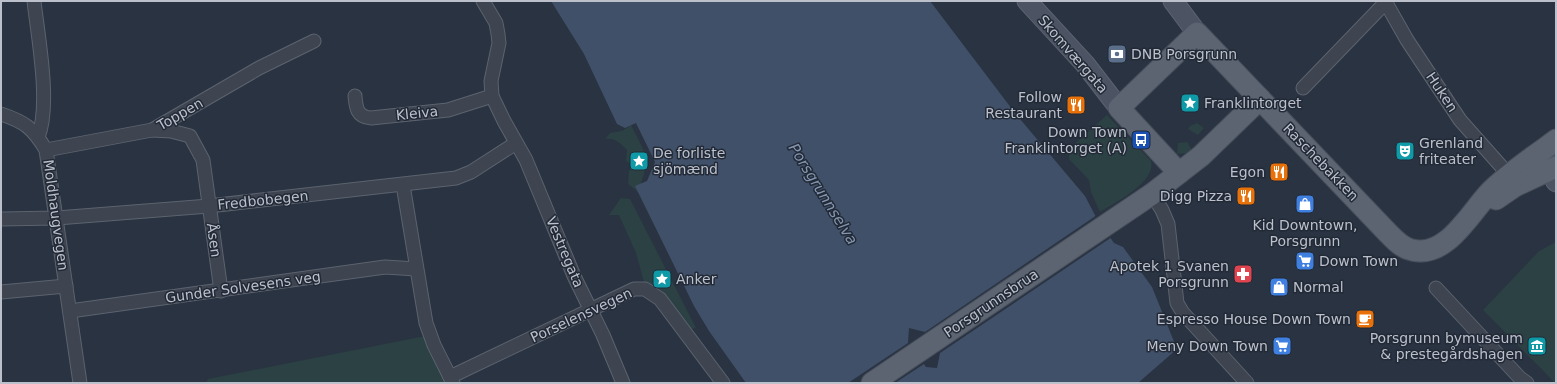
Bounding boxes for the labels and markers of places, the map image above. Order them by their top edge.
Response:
bank icon: DNB Porsgrunn [1106,43,1128,65]
place label: DNB Porsgrunn [1131,46,1237,62]
place label: Follow Restaurant [985,89,1062,121]
place icon: Franklintorget [1179,92,1201,114]
restaurant icon: Follow Restaurant [1065,94,1087,116]
place label: Franklintorget [1204,95,1302,111]
place label: Down Town Franklintorget (A) [1004,124,1127,156]
bus stop icon: Down Town Franklintorget (A) [1130,129,1152,151]
place label: Grenland friteater [1419,135,1483,167]
theatre icon: Grenland friteater [1394,140,1416,162]
place label: De forliste sjömænd [653,145,725,177]
place icon: De forliste sjömænd [628,150,650,172]
restaurant icon: Egon [1268,161,1290,183]
place label: Egon [1230,164,1265,180]
restaurant icon: Digg Pizza [1235,185,1257,207]
place label: Digg Pizza [1160,188,1232,204]
shop icon: Kid Downtown, Porsgrunn [1294,193,1316,215]
place label: Kid Downtown, Porsgrunn [1253,217,1357,249]
supermarket icon: Down Town [1294,250,1316,272]
place label: Down Town [1319,253,1398,269]
place label: Apotek 1 Svanen Porsgrunn [1110,258,1229,290]
pharmacy icon: Apotek 1 Svanen Porsgrunn [1232,263,1254,285]
place icon: Anker [651,268,673,290]
place label: Anker [676,271,717,287]
shop icon: Normal [1268,276,1290,298]
place label: Normal [1293,279,1344,295]
cafe icon: Espresso House Down Town [1354,308,1376,330]
place label: Espresso House Down Town [1157,311,1351,327]
place label: Porsgrunn bymuseum & prestegårdshagen [1370,330,1523,362]
supermarket icon: Meny Down Town [1271,335,1293,357]
museum icon: Porsgrunn bymuseum & prestegårdshagen [1526,335,1548,357]
place label: Meny Down Town [1147,338,1268,354]

